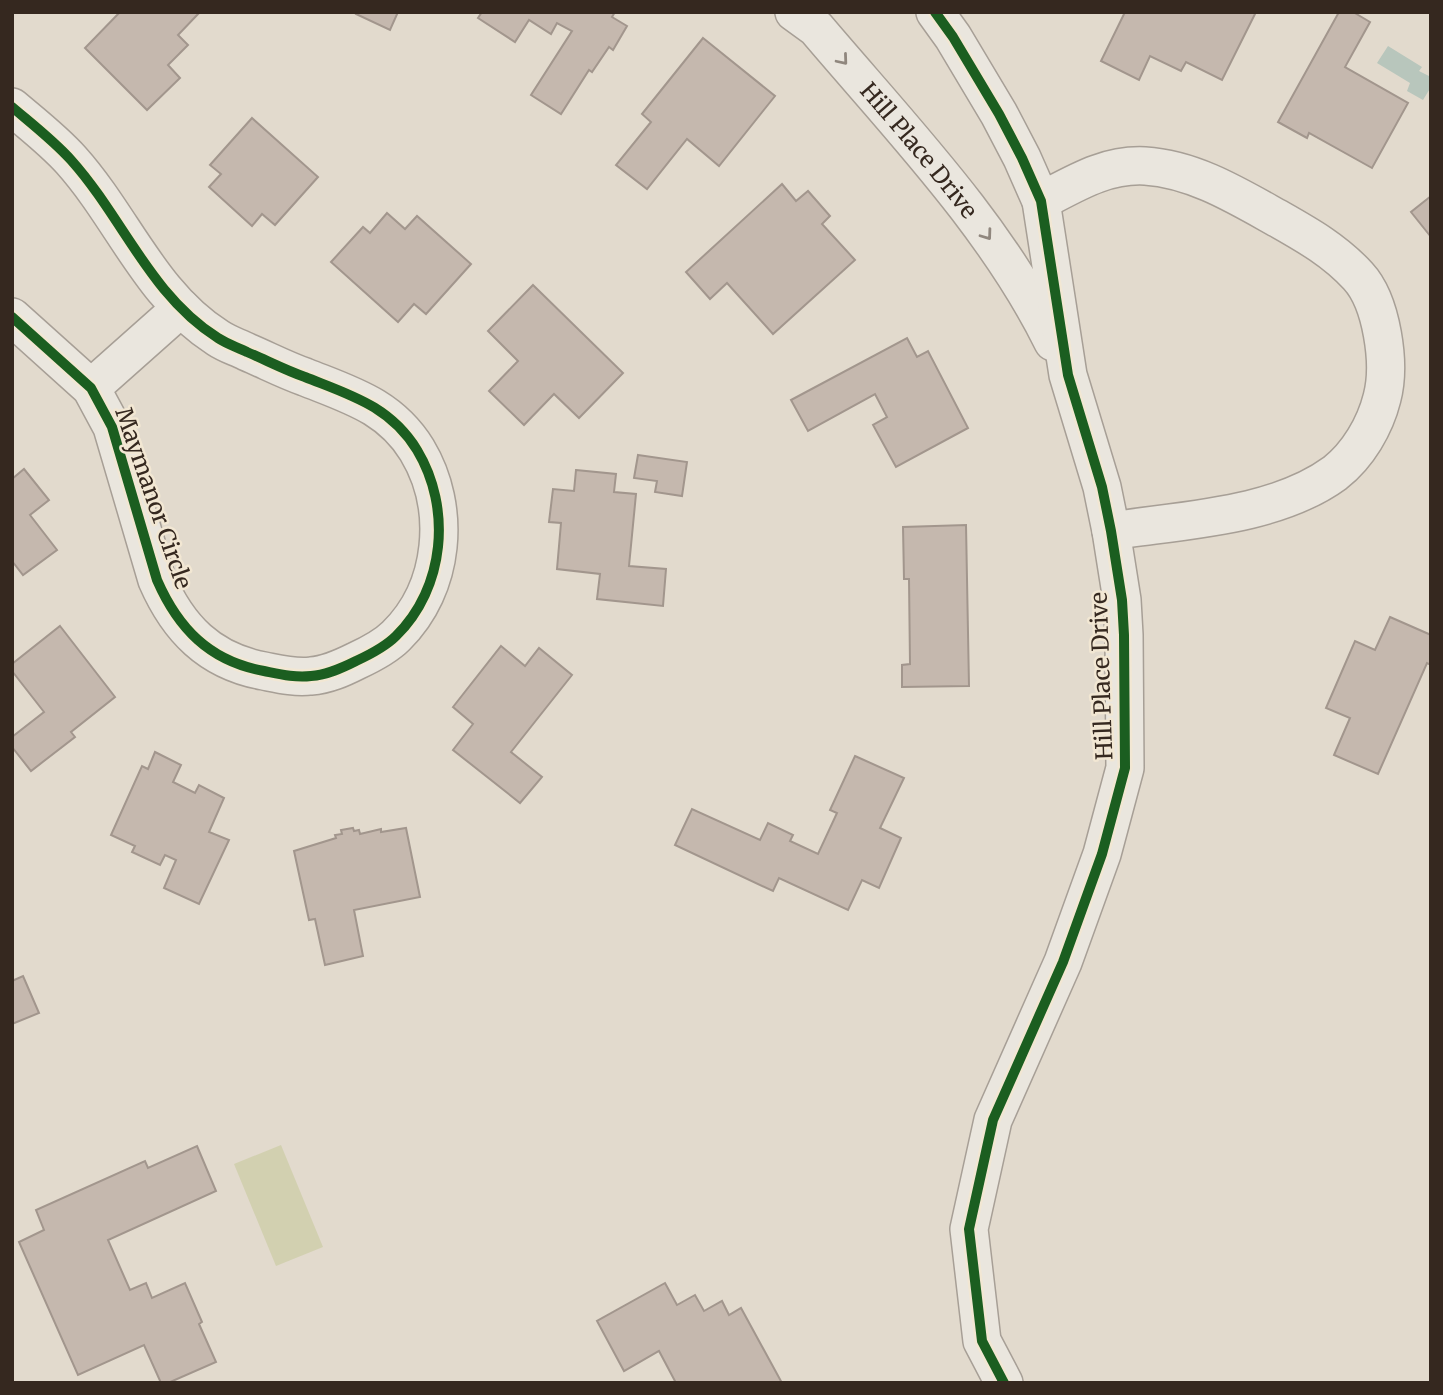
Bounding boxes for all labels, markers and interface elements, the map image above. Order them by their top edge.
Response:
one-way arrow [835,51,847,64]
street label: Hill Place Drive [854,76,984,224]
one-way arrow [979,228,991,240]
street label: Maymanor Circle [109,403,199,593]
street label: Hill Place Drive [1084,591,1118,761]

